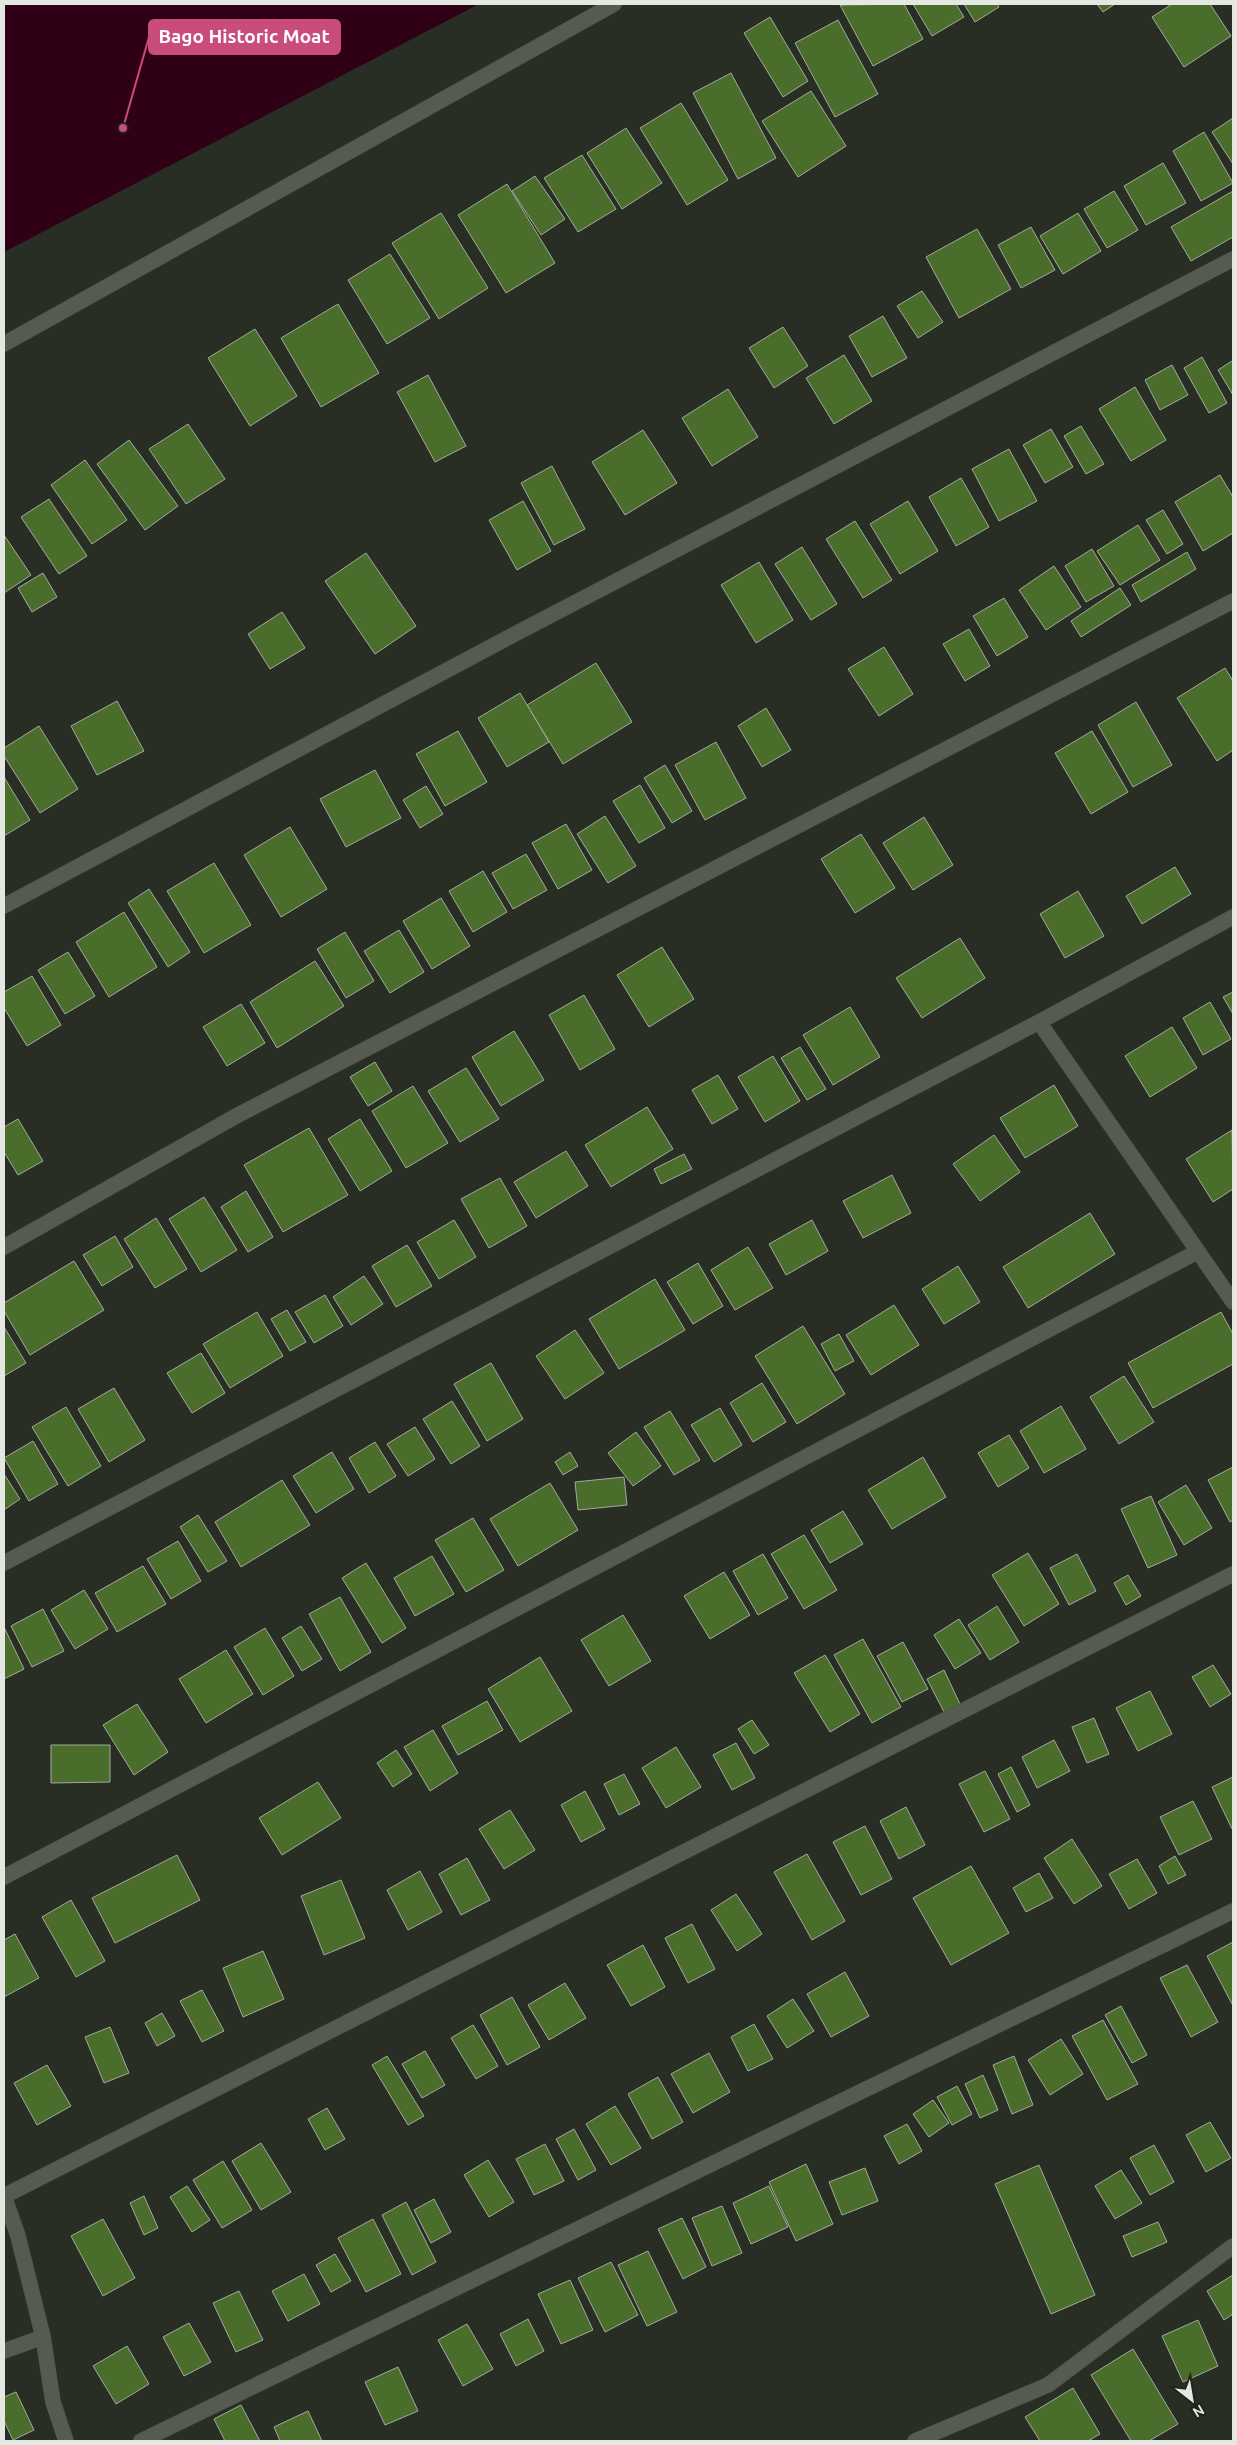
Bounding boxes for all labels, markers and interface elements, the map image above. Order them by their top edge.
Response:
callout: Bago Historic Moat [149,20,340,54]
text: Bago Historic Moat [158,25,330,47]
north arrow [1167,2375,1217,2425]
text: N [1190,2402,1207,2421]

